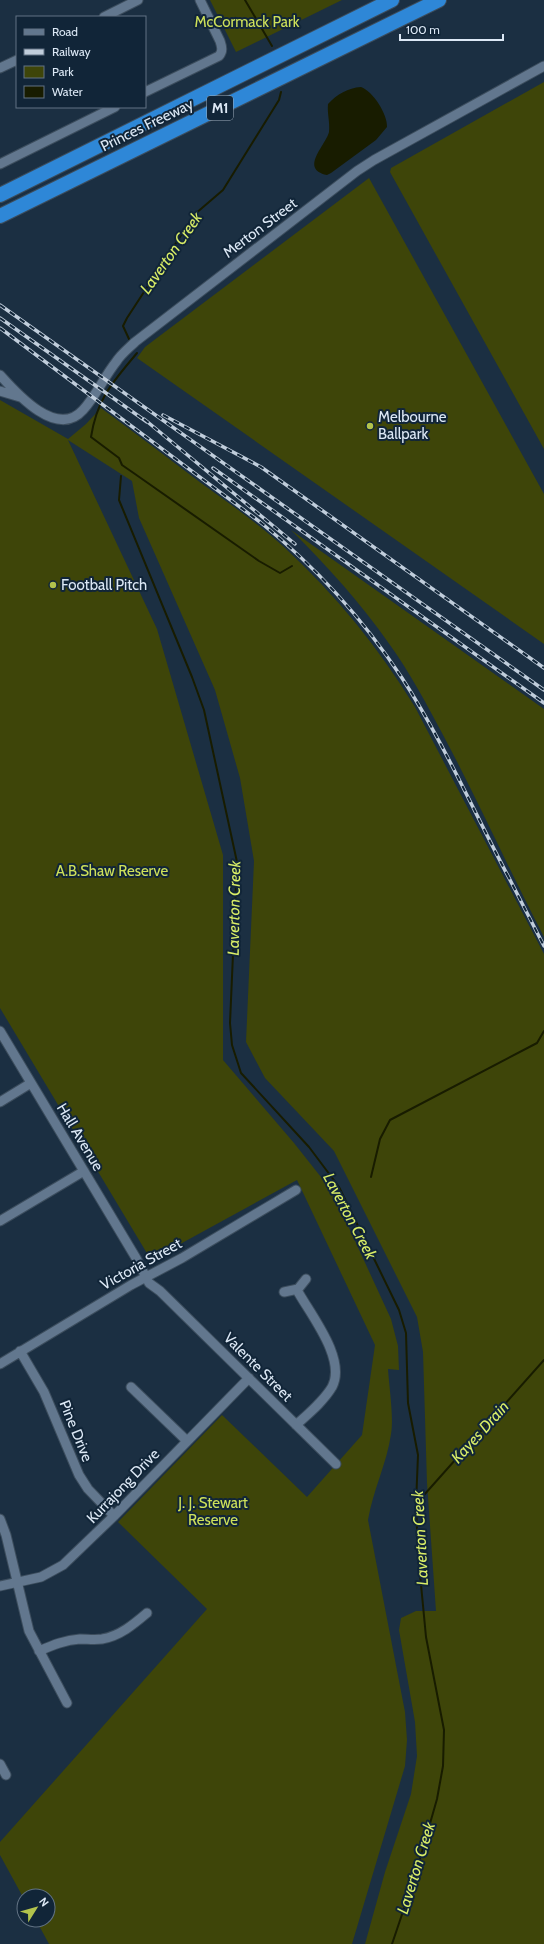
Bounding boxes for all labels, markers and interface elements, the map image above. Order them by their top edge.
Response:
park label: McCormack Park [195,13,300,31]
legend [16,16,146,108]
scale bar [400,16,503,42]
text: 100 m [406,22,440,37]
text: Road [52,24,78,39]
text: Railway [52,44,90,59]
text: Park [52,64,74,79]
text: Water [52,84,83,99]
street label: Princes Freeway [98,95,197,155]
road number: M1 [207,96,233,120]
street label: Merton Street [219,194,301,262]
water label: Laverton Creek [136,208,207,297]
place label: Melbourne Ballpark [378,408,447,443]
marker: Melbourne Ballpark [365,421,375,431]
place label: Football Pitch [61,576,147,594]
marker: Football Pitch [48,580,58,590]
water label: Laverton Creek [224,859,244,956]
park label: A.B.Shaw Reserve [56,862,169,880]
street label: Hall Avenue [53,1100,107,1174]
water label: Laverton Creek [319,1170,381,1263]
street label: Victoria Street [97,1234,185,1294]
street label: Valente Street [220,1329,296,1405]
water label: Kayes Drain [447,1397,513,1467]
street label: Pine Drive [56,1398,97,1465]
street label: Kurrajong Drive [83,1445,163,1527]
water label: Laverton Creek [408,1489,432,1586]
park label: J. J. Stewart Reserve [177,1494,248,1529]
water label: Laverton Creek [393,1819,439,1916]
north arrow [16,1888,56,1928]
text: N [36,1895,52,1909]

